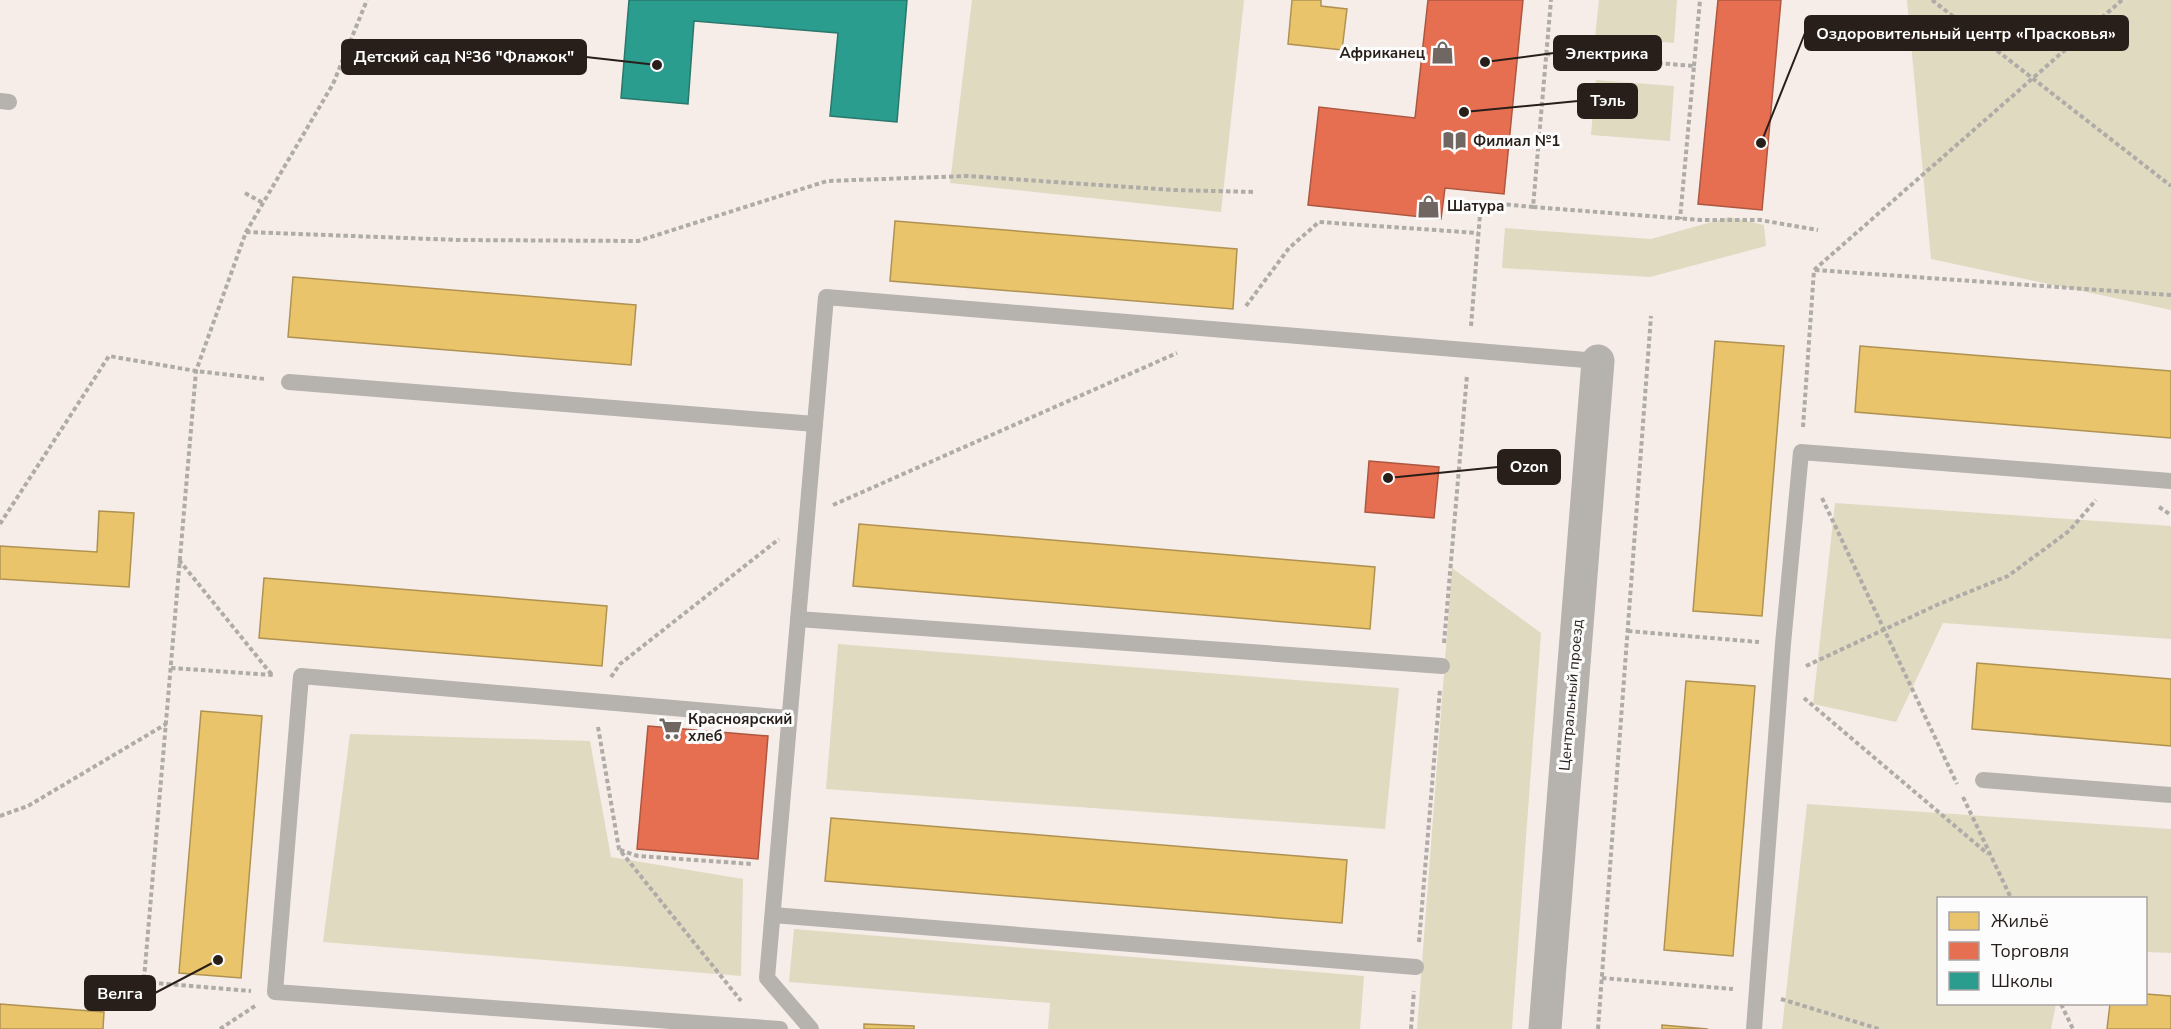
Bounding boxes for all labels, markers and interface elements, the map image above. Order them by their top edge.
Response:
callout: Оздоровительный центр «Прасковья» [1805,16,2128,50]
text: Оздоровительный центр «Прасковья» [1816,23,2116,45]
callout: Электрика [1554,36,1661,70]
callout: Детский сад №36 "Флажок" [342,40,586,74]
shop icon: Африканец [1430,40,1456,66]
place label: Африканец [1339,43,1426,63]
text: Электрика [1565,43,1649,65]
text: Детский сад №36 "Флажок" [354,46,574,68]
callout: Тэль [1578,84,1637,118]
text: Тэль [1590,90,1626,112]
library icon: Филиал №1 [1442,128,1468,154]
place label: Филиал №1 [1473,131,1560,151]
shop icon: Шатура [1416,193,1442,219]
place label: Шатура [1447,196,1504,216]
callout: Ozon [1498,450,1560,484]
text: Ozon [1510,456,1548,478]
street label: Центральный проезд [1554,618,1588,772]
place label: Красноярский хлеб [688,709,792,746]
supermarket icon: Красноярский хлеб [657,715,683,741]
legend [1937,897,2147,1005]
text: Жильё [1991,909,2049,933]
text: Торговля [1991,939,2069,963]
text: Школы [1991,969,2053,993]
callout: Велга [85,976,155,1010]
text: Велга [97,983,143,1005]

